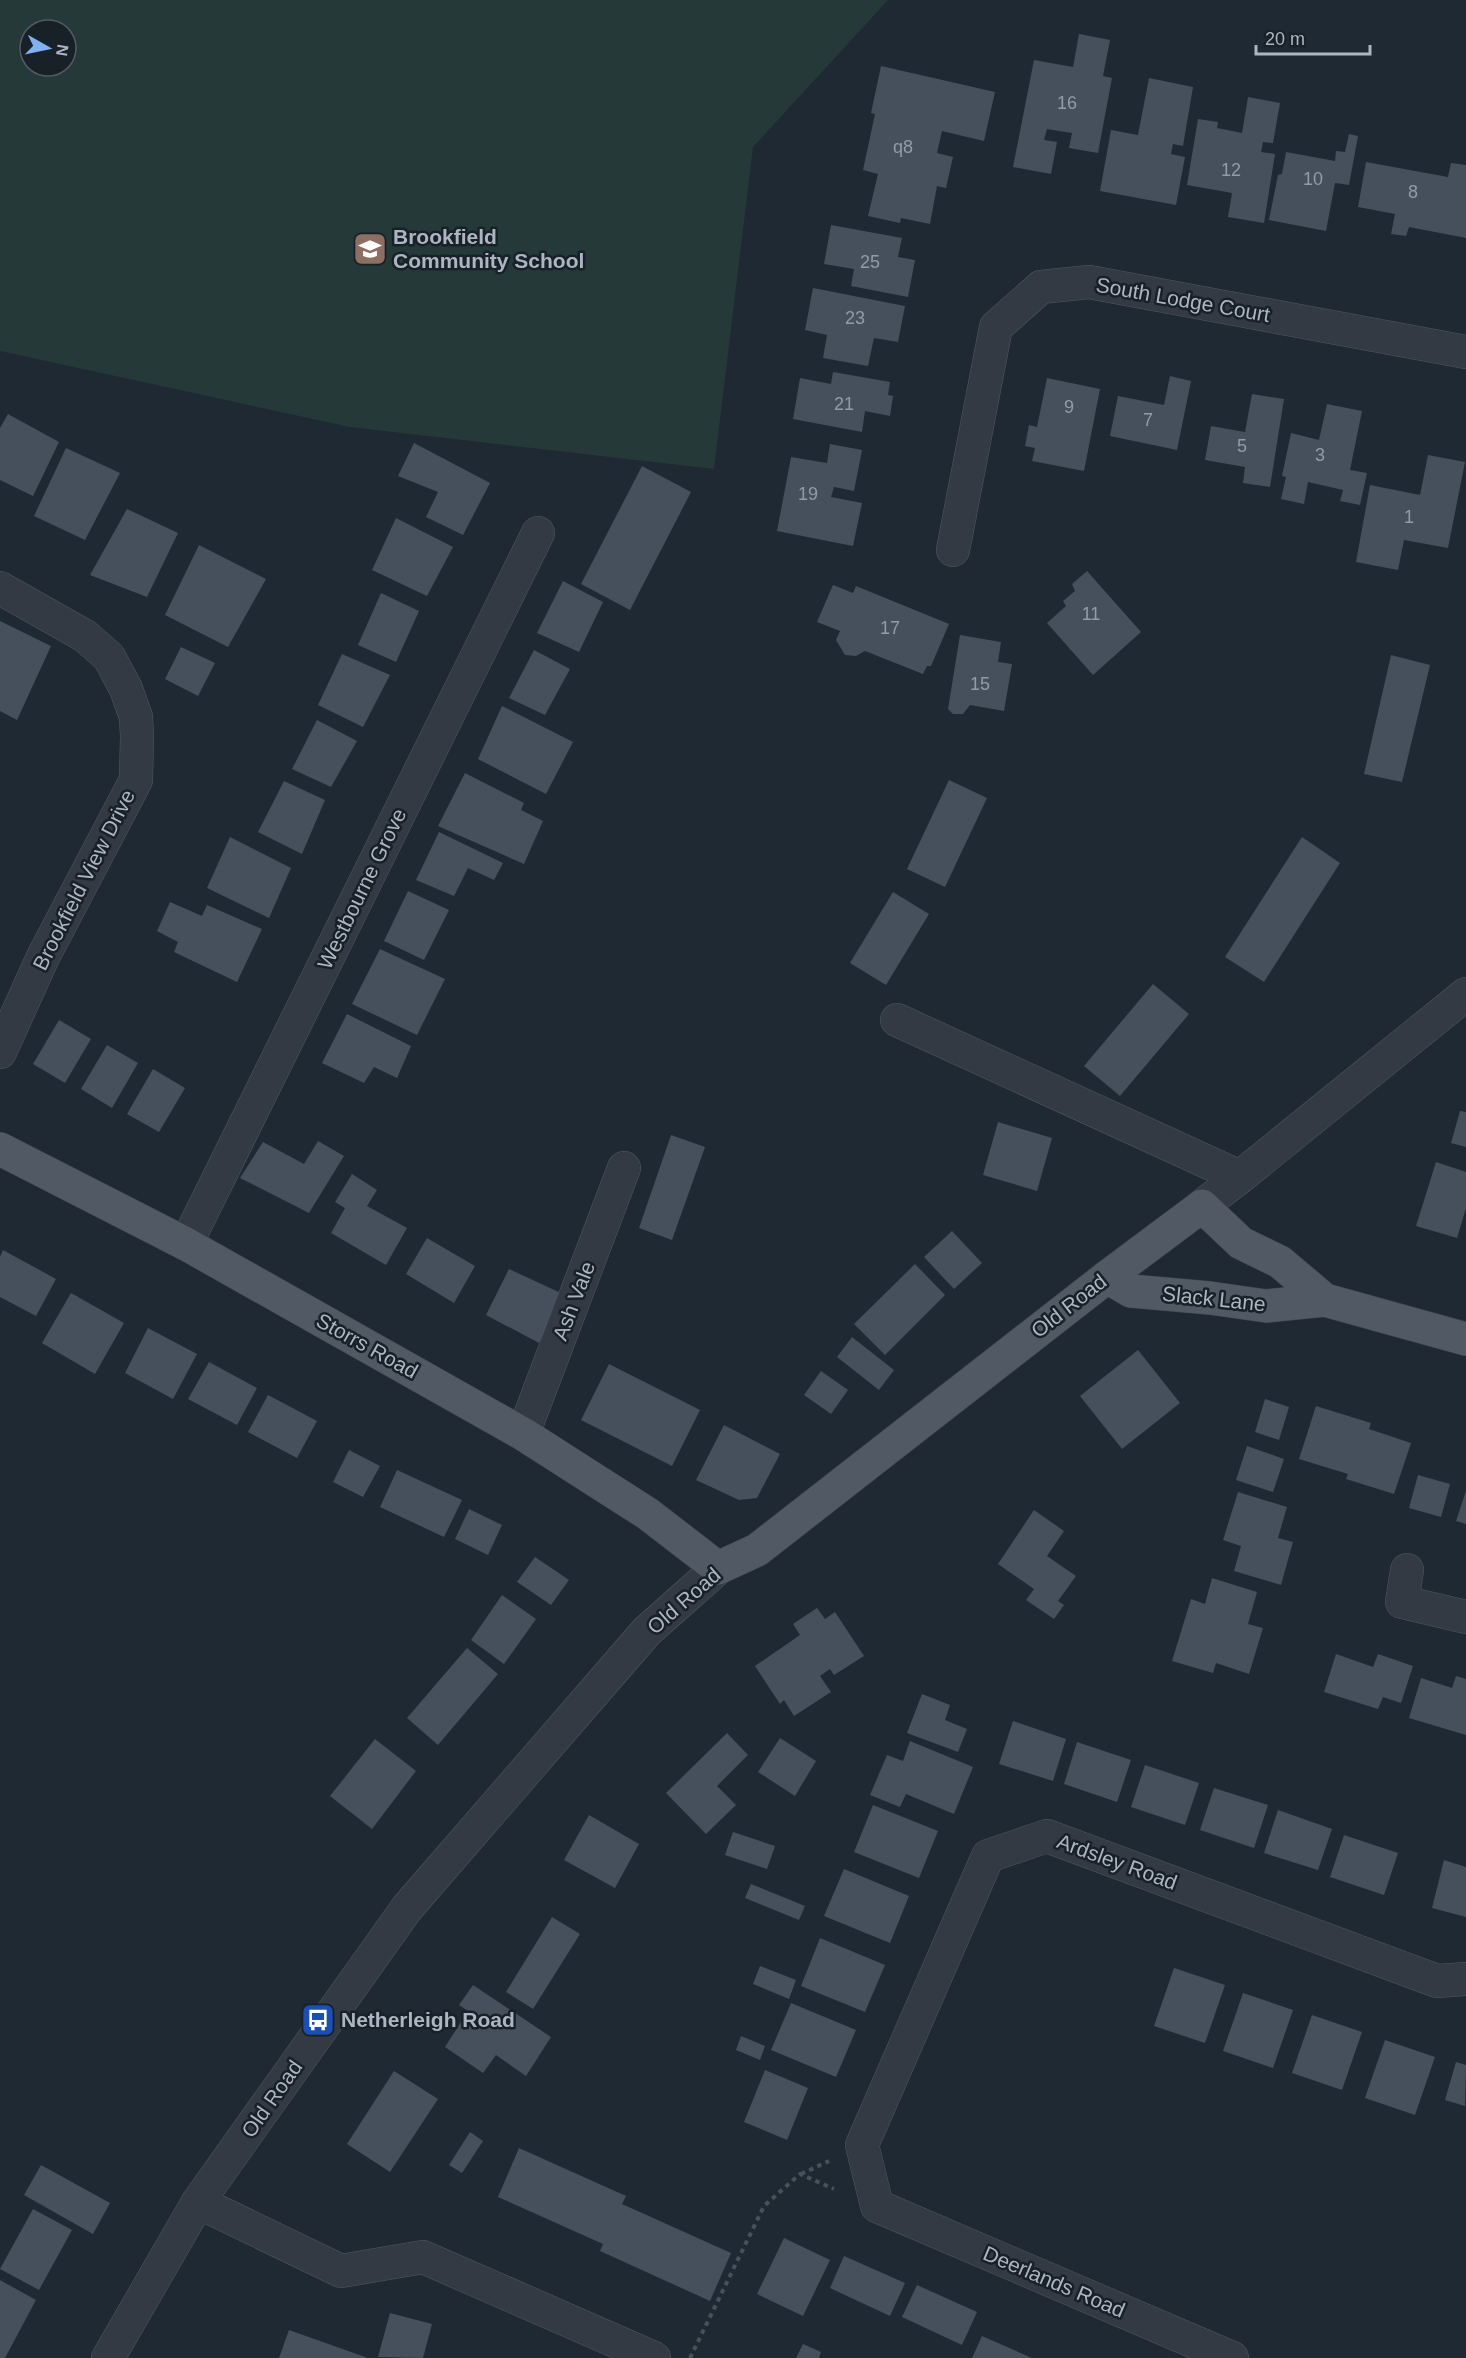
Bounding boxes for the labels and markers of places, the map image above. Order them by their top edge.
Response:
place label: Brookfield Community School [393,225,584,272]
school or university icon: Brookfield Community School [352,231,388,267]
bus stop icon: Netherleigh Road [300,2002,336,2038]
place label: Netherleigh Road [341,2008,515,2031]

